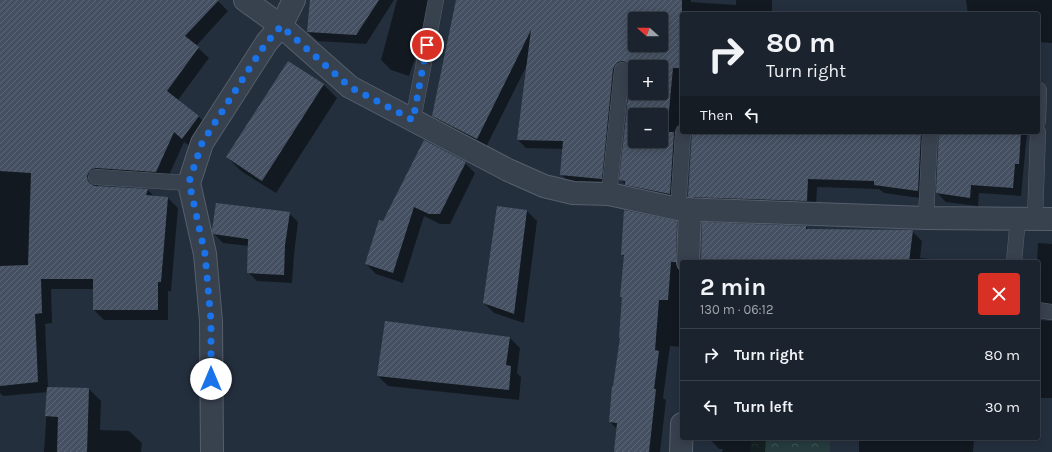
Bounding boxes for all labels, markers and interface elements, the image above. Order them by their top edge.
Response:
north arrow [628,12,668,52]
map controls [628,12,668,148]
text: 80 m [766,26,835,59]
pin [410,28,444,62]
icon: right [700,28,752,80]
icon: arrive [416,34,438,56]
button: + [628,60,668,100]
text: Turn right [766,60,846,82]
icon: left [741,104,763,126]
text: Then [700,106,733,124]
button: − [628,108,668,148]
text: 2 min [700,273,766,301]
button: close [978,273,1020,315]
text: 130 m · 06:12 [700,302,773,317]
icon: right [700,344,722,366]
text: Turn right [734,346,804,364]
text: 80 m [984,346,1020,364]
position arrow [190,358,232,400]
icon: left [700,396,722,418]
text: Turn left [734,398,793,416]
text: 30 m [985,398,1020,416]

